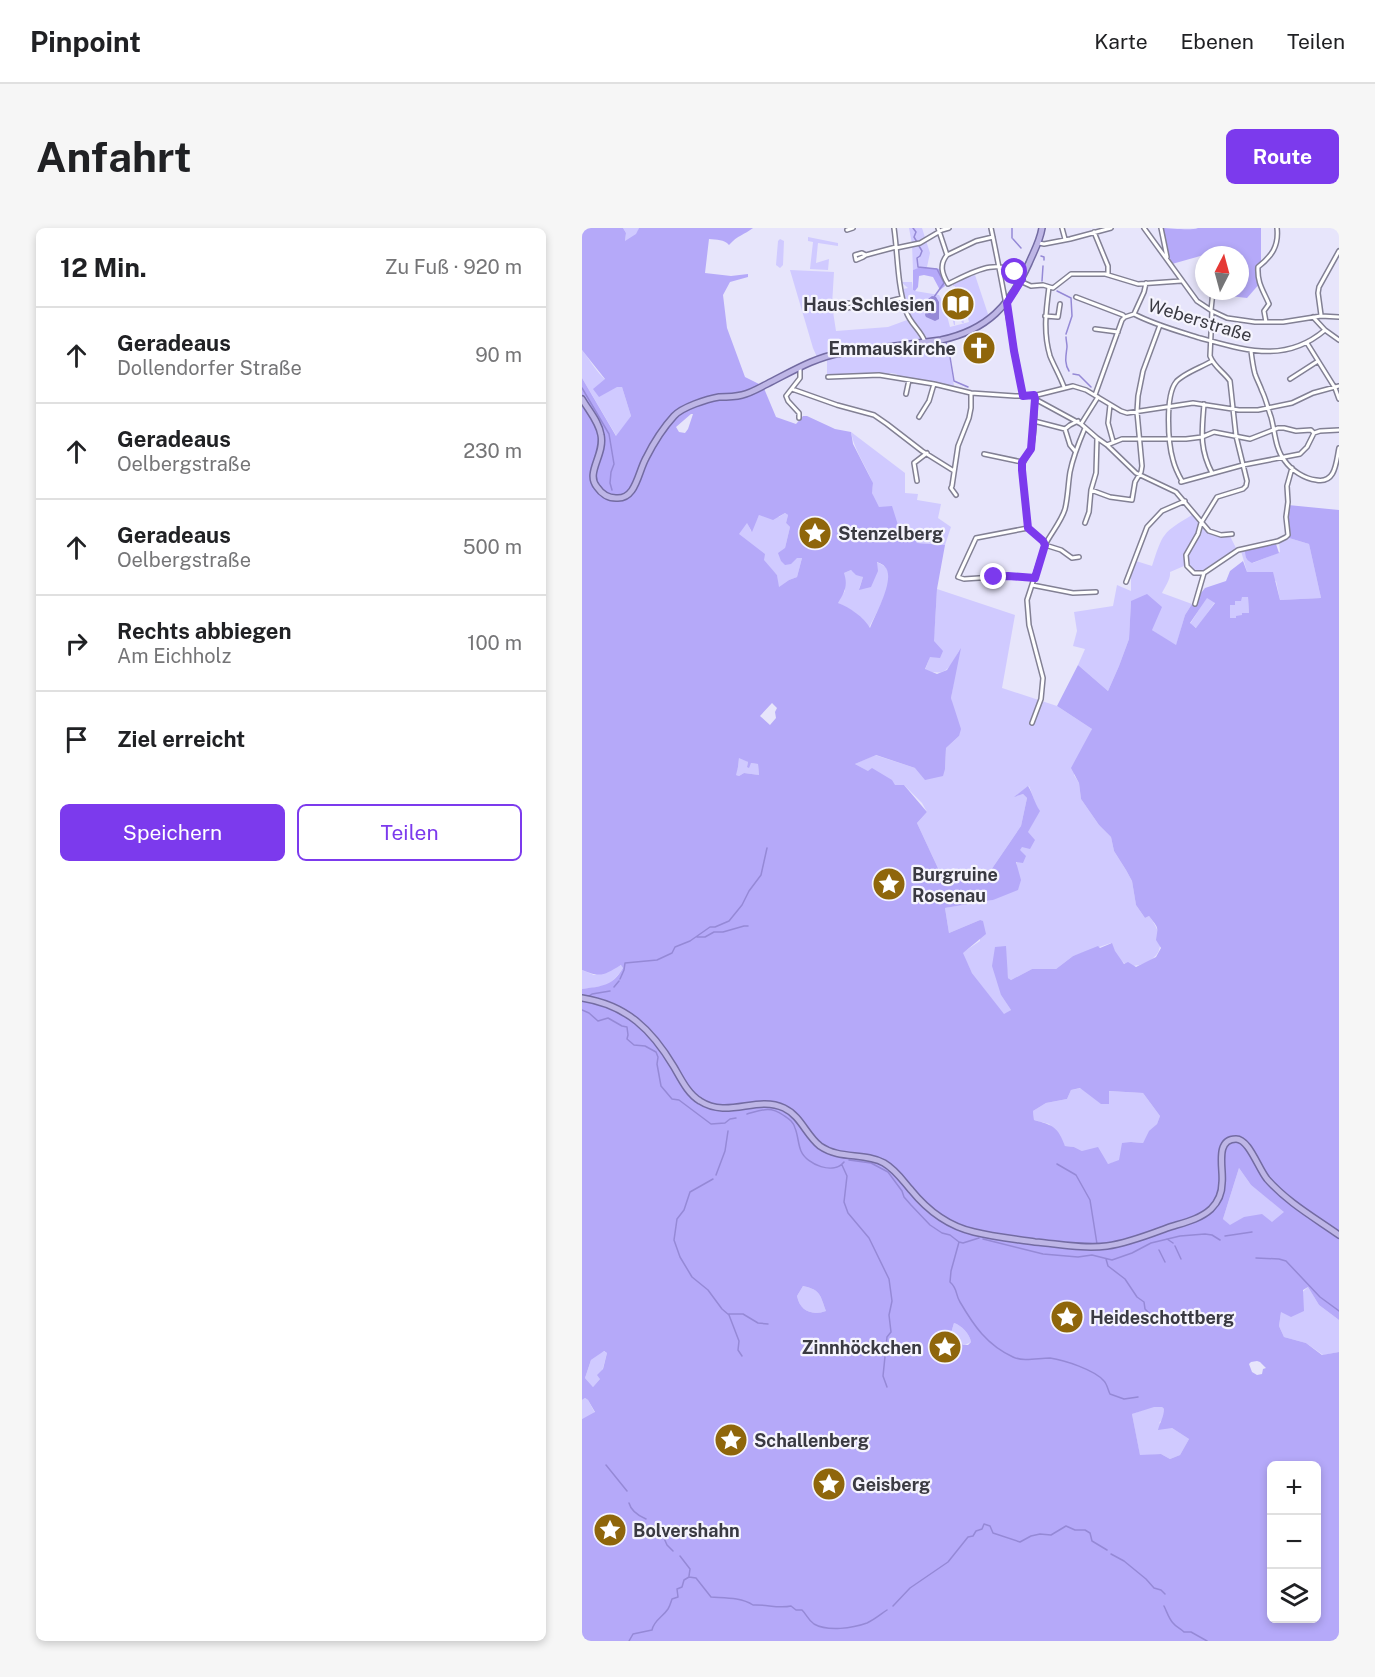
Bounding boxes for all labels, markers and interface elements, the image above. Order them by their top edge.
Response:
text: Pinpoint [30,25,141,58]
text: Karte [1094,29,1148,54]
text: Ebenen [1181,29,1254,54]
text: Teilen [1287,29,1345,54]
button: Route [1226,129,1339,184]
text: Anfahrt [36,132,192,181]
north arrow [1195,246,1249,300]
text: 12 Min. [60,252,147,283]
text: Zu Fuß · 920 m [385,255,522,279]
route start [1001,258,1027,284]
library icon: Haus Schlesien [940,286,976,322]
place label: Haus Schlesien [803,294,935,315]
street label: Weberstraße [1145,294,1255,346]
text: Geradeaus [117,330,231,356]
church icon: Emmauskirche [961,330,997,366]
place label: Emmauskirche [829,338,956,359]
icon: ahead [60,339,93,372]
text: 90 m [475,343,522,367]
text: Dollendorfer Straße [117,356,302,380]
text: Geradeaus [117,426,231,452]
icon: ahead [60,435,93,468]
text: 230 m [463,439,522,463]
text: Oelbergstraße [117,452,251,476]
place icon: Stenzelberg [797,515,833,551]
text: Geradeaus [117,522,231,548]
place label: Stenzelberg [838,523,943,544]
icon: ahead [60,531,93,564]
text: 500 m [463,535,522,559]
text: Oelbergstraße [117,548,251,572]
route end [980,563,1006,589]
text: Rechts abbiegen [117,618,292,644]
icon: right [60,627,93,660]
text: 100 m [467,631,522,655]
text: Am Eichholz [117,644,231,668]
icon: arrive [60,723,93,756]
text: Ziel erreicht [117,726,245,752]
button: Speichern [60,804,285,861]
button: Teilen [297,804,522,861]
place label: Burgruine Rosenau [912,864,998,906]
place icon: Burgruine Rosenau [871,866,907,902]
place icon: Heideschottberg [1049,1299,1085,1335]
place label: Heideschottberg [1090,1307,1234,1328]
place icon: Zinnhöckchen [927,1329,963,1365]
place label: Zinnhöckchen [802,1337,922,1358]
place icon: Schallenberg [713,1422,749,1458]
place label: Schallenberg [754,1430,869,1451]
map controls [1267,1461,1321,1623]
button: + [1267,1461,1321,1515]
place icon: Geisberg [811,1466,847,1502]
place label: Geisberg [852,1474,930,1495]
place icon: Bolvershahn [592,1512,628,1548]
button: − [1267,1515,1321,1569]
place label: Bolvershahn [633,1520,740,1541]
button: layers [1267,1569,1321,1623]

